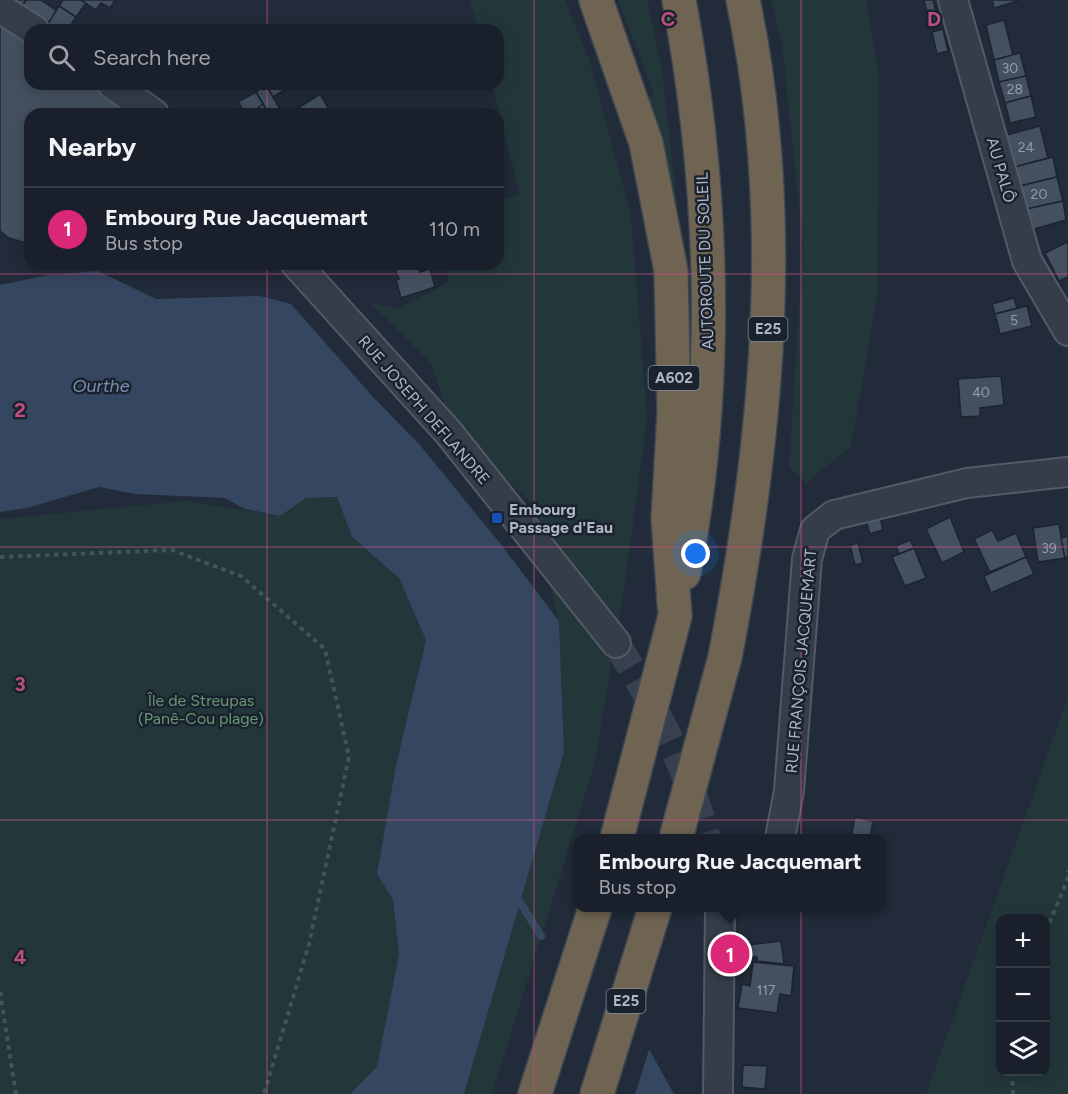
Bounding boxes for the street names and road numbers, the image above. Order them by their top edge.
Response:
street label: AU PALÔ [983,135,1019,205]
street label: AUTOROUTE DU SOLEIL [692,171,718,350]
road number: E25 [748,317,788,341]
street label: RUE JOSEPH DEFLANDRE [354,332,494,488]
road number: A602 [648,366,700,390]
street label: RUE FRANÇOIS JACQUEMART [782,548,820,774]
road number: E25 [606,989,646,1013]

